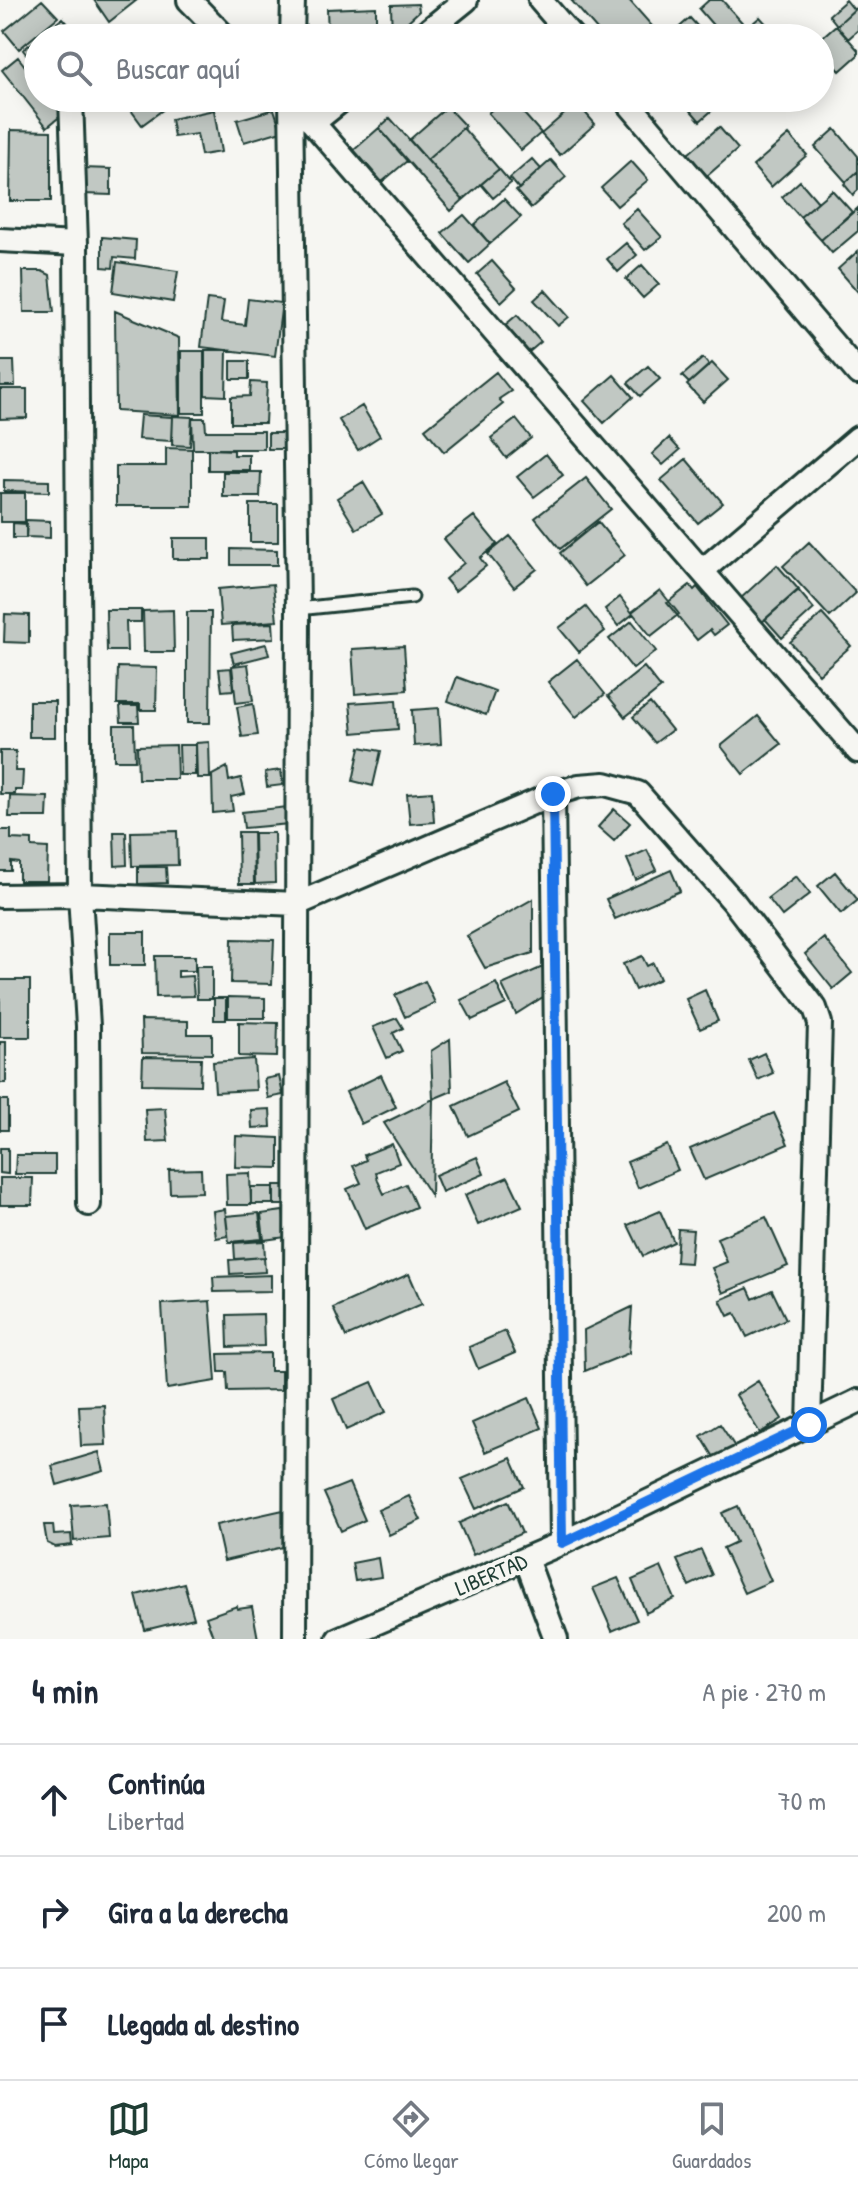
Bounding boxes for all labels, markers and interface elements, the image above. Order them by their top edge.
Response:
search box [24,24,834,112]
icon: search [52,46,96,90]
text: Buscar aquí [116,48,241,88]
route end [535,776,571,812]
route start [791,1407,827,1443]
street label: LIBERTAD [450,1545,532,1603]
text: 4 min [32,1668,99,1714]
text: A pie · 270 m [703,1674,826,1709]
text: Continúa [108,1763,204,1803]
icon: ahead [32,1778,76,1822]
text: 70 m [778,1783,826,1818]
text: Libertad [108,1803,184,1838]
icon: right [32,1890,76,1934]
text: Gira a la derecha [108,1892,288,1932]
text: 200 m [767,1895,826,1930]
icon: arrive [32,2002,76,2046]
text: Llegada al destino [108,2004,299,2044]
tab: Mapa [107,2097,151,2175]
tab: Cómo llegar [364,2097,459,2175]
tab: Guardados [672,2097,751,2175]

